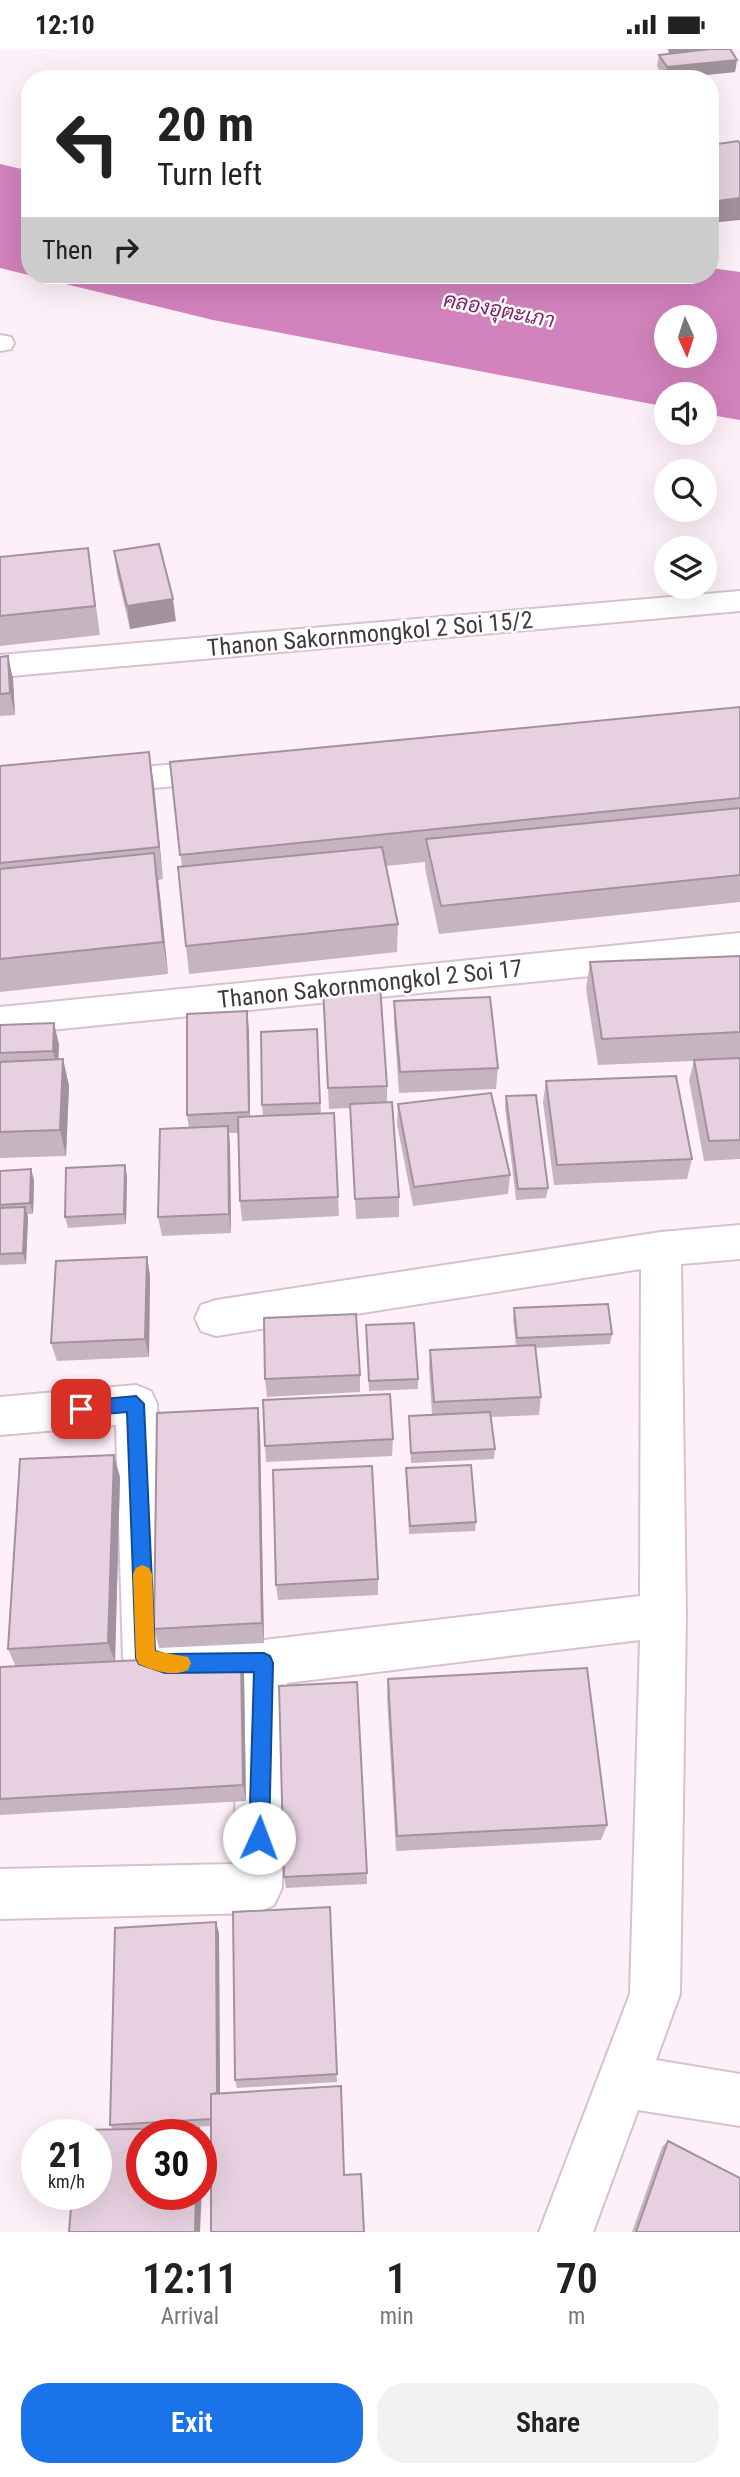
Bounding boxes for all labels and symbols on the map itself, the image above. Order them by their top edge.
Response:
water label: คลองอุ่ตะเภา [441,287,557,334]
north arrow [654,305,718,367]
street label: Thanon Sakornmongkol 2 Soi 15/2 [206,606,534,662]
street label: Thanon Sakornmongkol 2 Soi 17 [216,954,524,1014]
pin [51,1379,111,1439]
position arrow [222,1801,296,1875]
speed limit sign: 30 [126,2119,217,2210]

